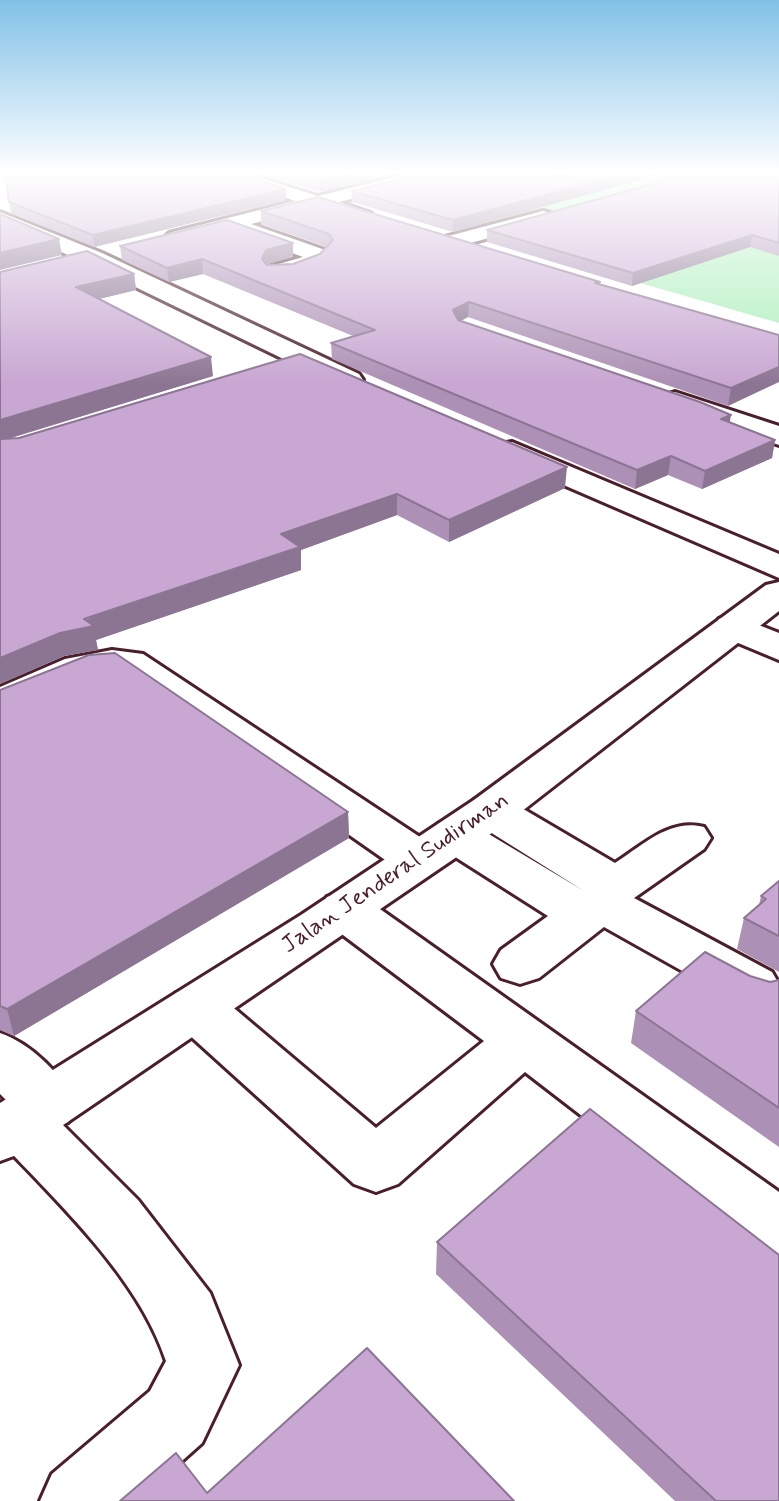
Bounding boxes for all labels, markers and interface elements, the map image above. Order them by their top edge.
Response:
street label: Jalan Jenderal Sudirman [277,787,515,961]

